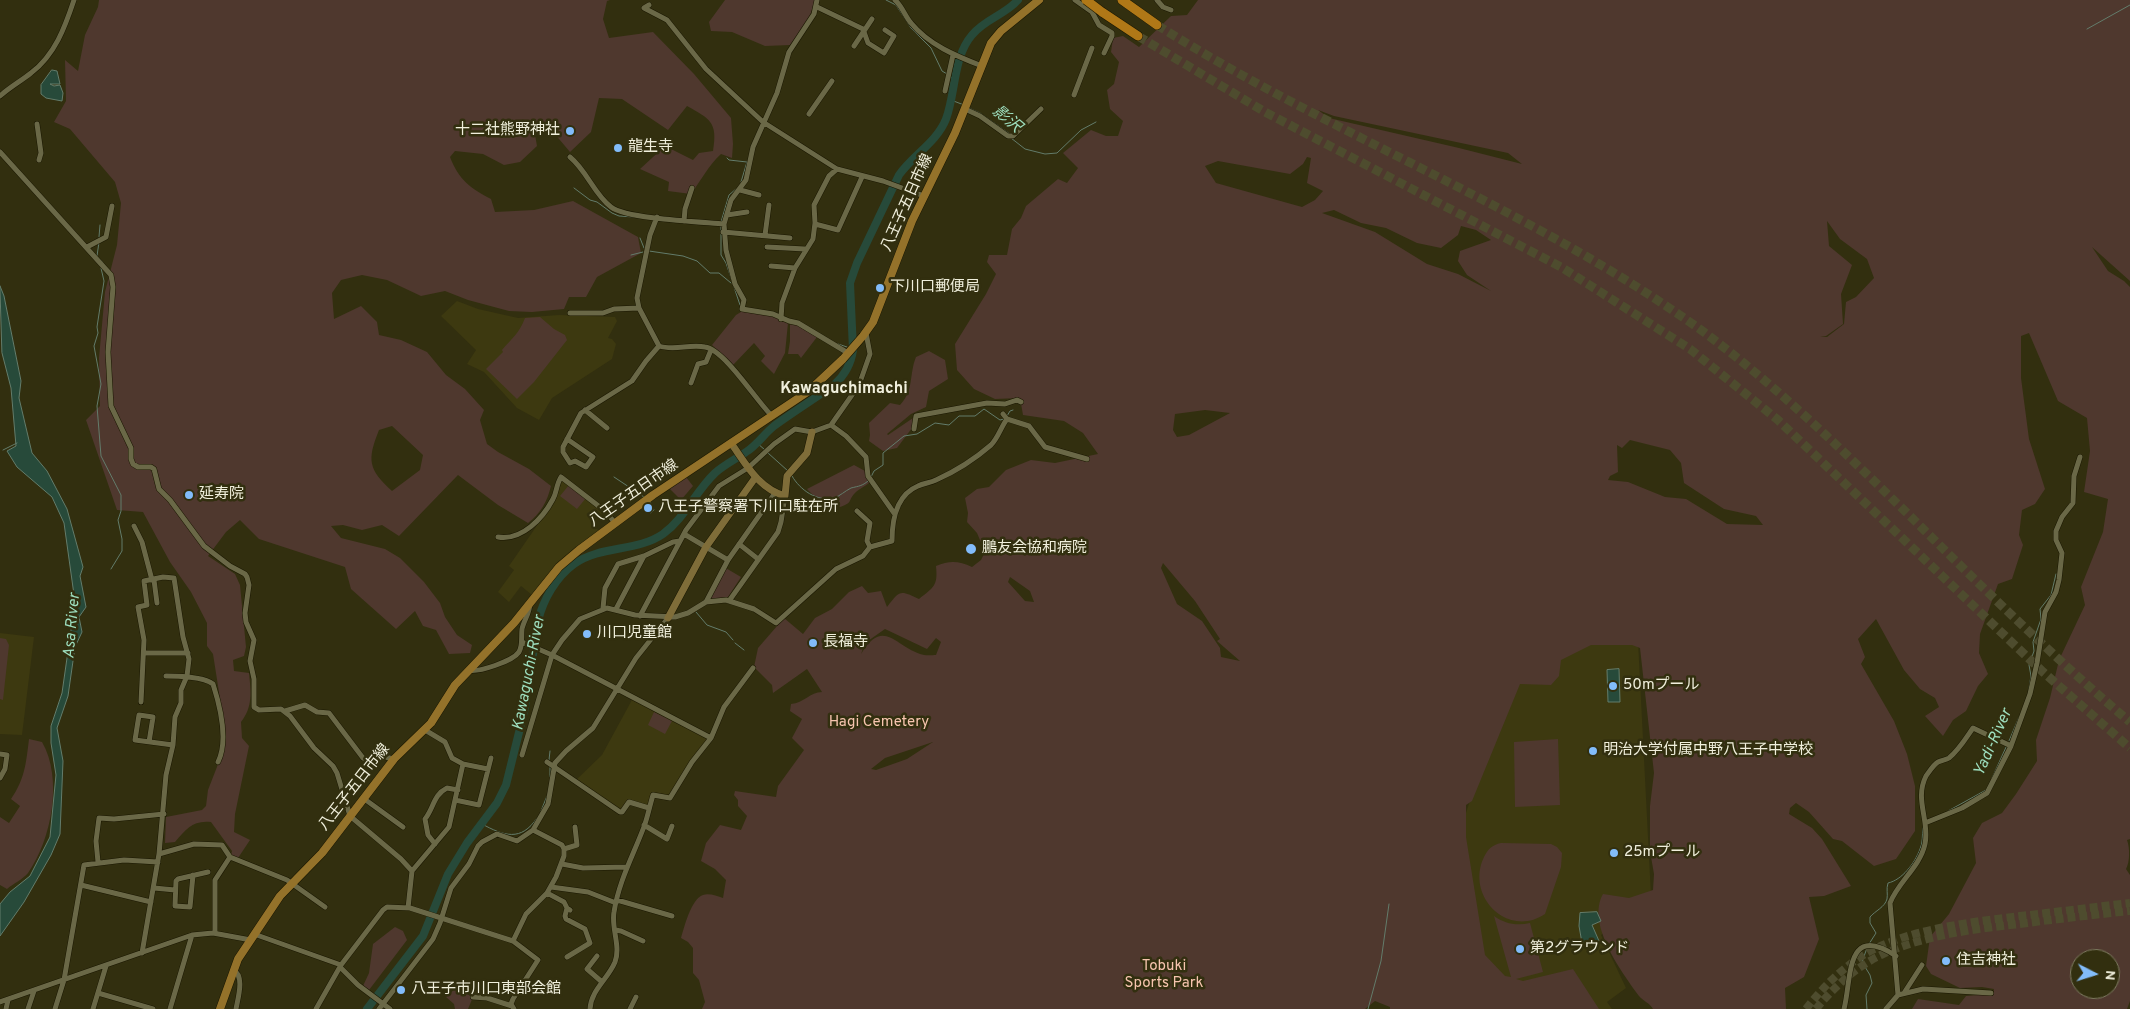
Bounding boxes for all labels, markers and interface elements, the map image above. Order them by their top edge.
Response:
water label: 影沢 [988,102,1024,138]
place label: 十二社熊野神社 [455,122,560,140]
marker: 十二社熊野神社 [564,125,576,137]
place label: 龍生寺 [628,139,673,157]
marker: 龍生寺 [612,142,624,154]
street label: 八王子五日市線 [878,151,938,255]
place label: 下川口郵便局 [890,279,980,297]
marker: 下川口郵便局 [874,282,886,294]
district label: Kawaguchimachi [780,380,908,400]
street label: 八王子五日市線 [586,457,682,531]
place label: 延寿院 [199,486,244,504]
marker: 延寿院 [183,489,195,501]
place label: 八王子警察署下川口駐在所 [658,499,838,517]
marker: 八王子警察署下川口駐在所 [642,502,654,514]
place label: 鵬友会協和病院 [982,540,1087,558]
marker: 鵬友会協和病院 [964,542,978,556]
water label: Asa River [61,593,85,659]
water label: Kawaguchi-River [509,614,551,732]
place label: 川口児童館 [597,625,672,643]
marker: 川口児童館 [581,628,593,640]
place label: 長福寺 [823,634,868,652]
marker: 長福寺 [807,637,819,649]
place label: 50mプール [1623,677,1700,695]
marker: 50mプール [1607,680,1619,692]
water label: Yadi-River [1971,706,2017,780]
park label: Hagi Cemetery [829,714,929,732]
street label: 八王子五日市線 [316,741,394,835]
place label: 明治大学付属中野八王子中学校 [1603,742,1813,760]
marker: 明治大学付属中野八王子中学校 [1587,745,1599,757]
place label: 25mプール [1624,844,1700,862]
marker: 25mプール [1608,847,1620,859]
place label: 第2グラウンド [1530,940,1629,958]
marker: 第2グラウンド [1514,943,1526,955]
north arrow [2070,949,2120,999]
place label: 住吉神社 [1956,952,2016,970]
marker: 住吉神社 [1940,955,1952,967]
park label: Tobuki Sports Park [1124,958,1204,993]
text: N [2101,970,2118,981]
place label: 八王子市川口東部会館 [411,981,561,999]
marker: 八王子市川口東部会館 [395,984,407,996]

